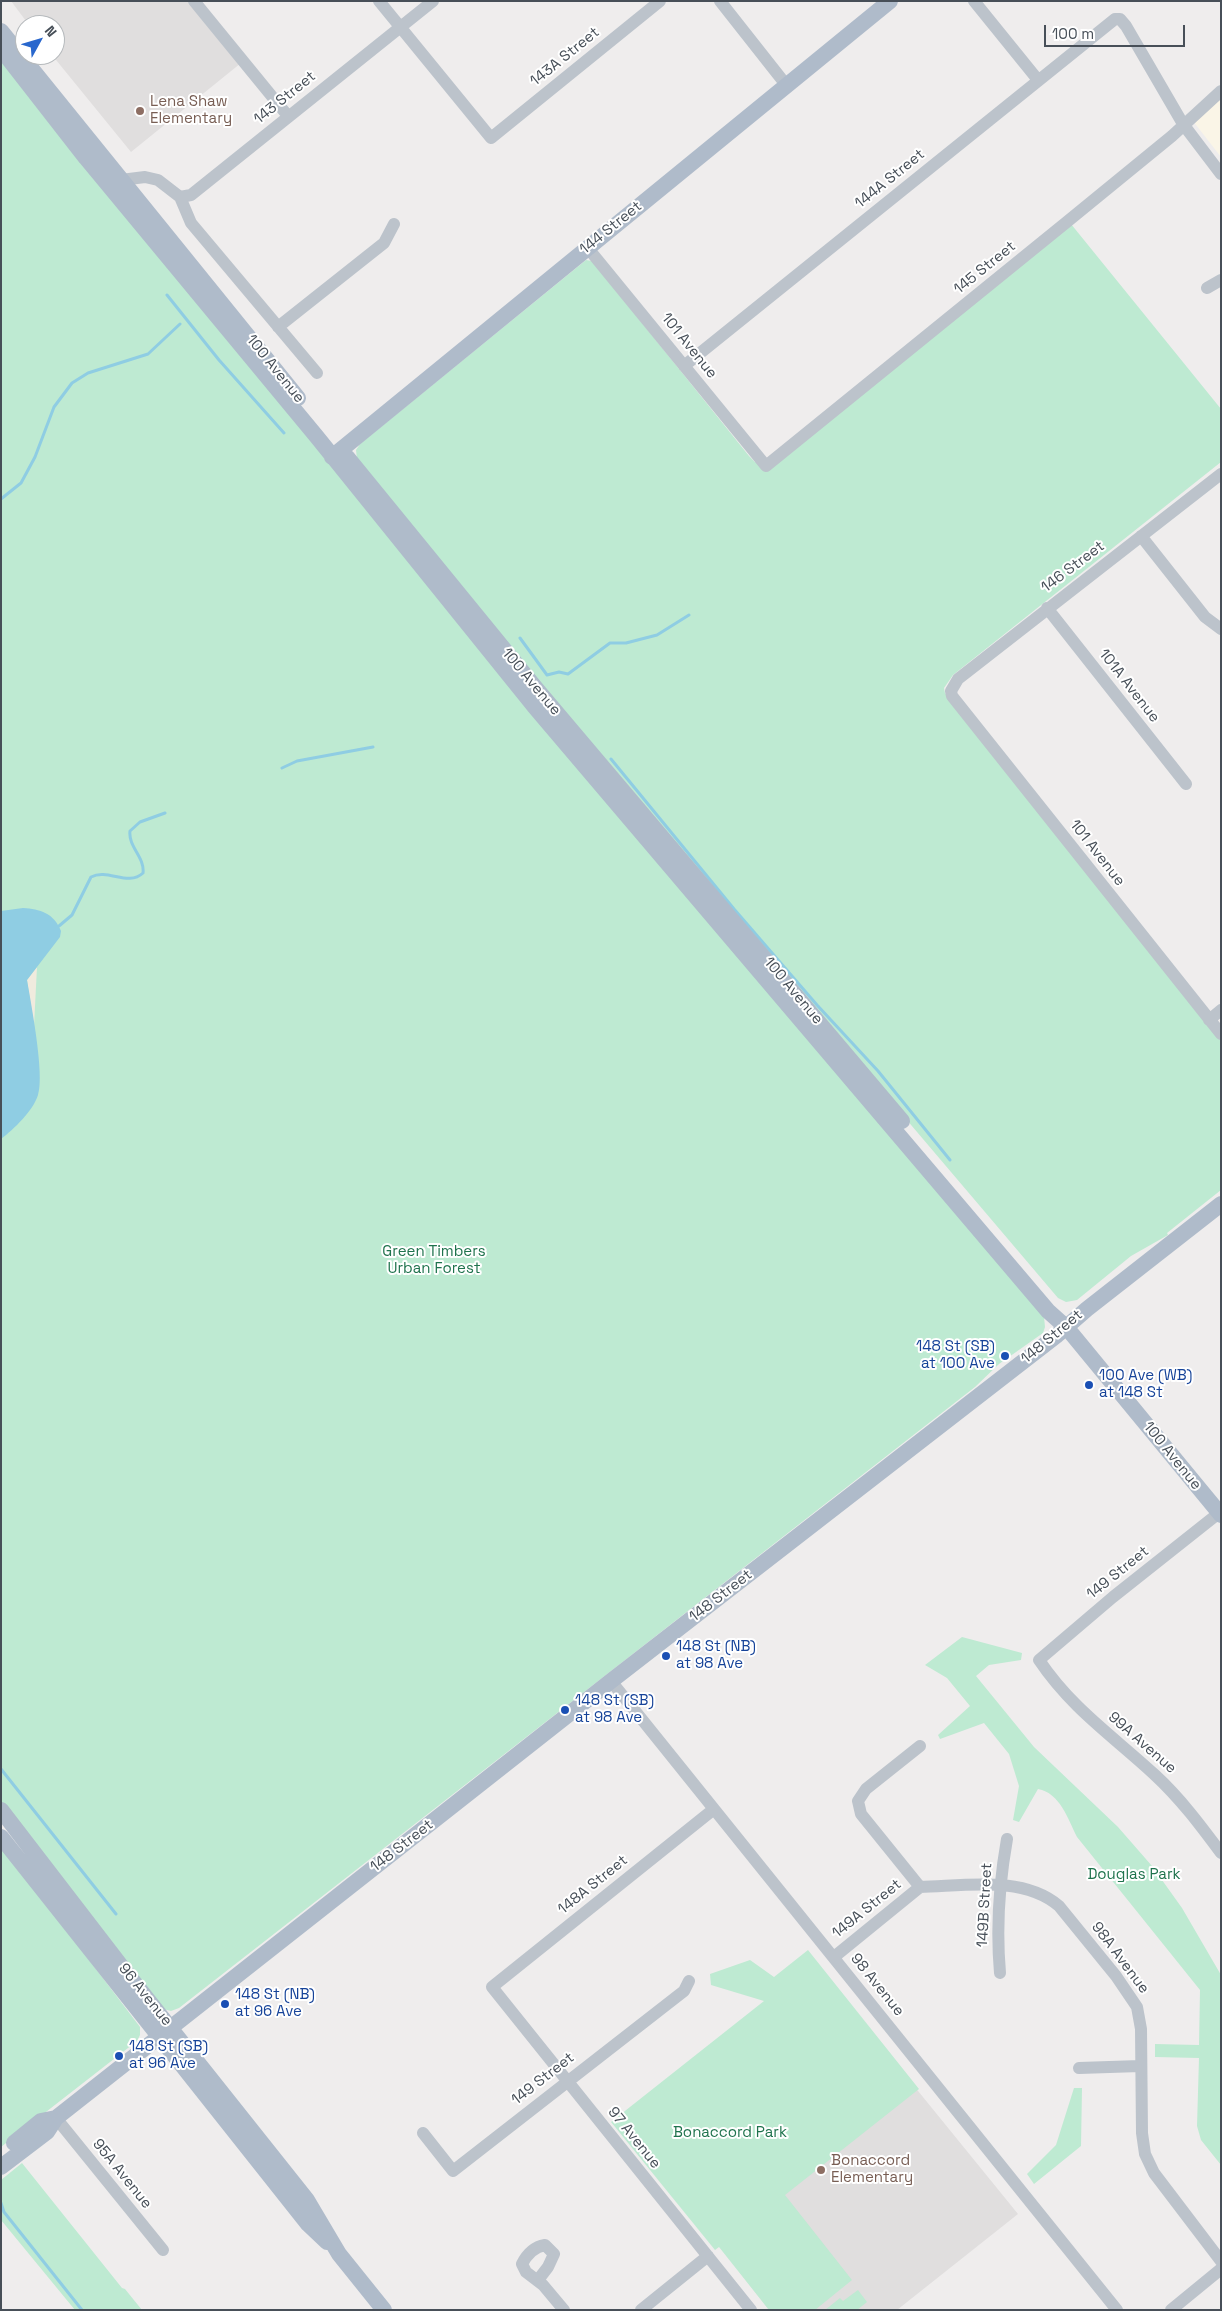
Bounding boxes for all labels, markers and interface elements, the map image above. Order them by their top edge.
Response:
north arrow [15,15,65,65]
scale bar [1047,15,1188,47]
text: N [41,22,61,40]
street label: 143A Street [527,24,603,90]
text: 100 m [1052,24,1094,43]
street label: 143 Street [250,68,320,128]
place label: Lena Shaw Elementary [150,93,232,128]
marker: Lena Shaw Elementary [134,105,146,117]
street label: 144A Street [852,146,928,212]
street label: 144 Street [576,197,646,259]
street label: 145 Street [950,238,1020,298]
street label: 101 Avenue [657,310,721,382]
street label: 100 Avenue [242,331,308,407]
street label: 146 Street [1038,537,1108,597]
street label: 100 Avenue [498,645,564,719]
street label: 101A Avenue [1095,646,1163,726]
street label: 101 Avenue [1066,816,1128,890]
street label: 100 Avenue [760,954,826,1028]
park label: Green Timbers Urban Forest [382,1243,486,1278]
street label: 148 Street [1018,1306,1086,1368]
place label: 148 St (SB) at 100 Ave [916,1338,995,1373]
marker: 148 St (SB) at 100 Ave [999,1350,1011,1362]
place label: 100 Ave (WB) at 148 St [1099,1367,1192,1402]
marker: 100 Ave (WB) at 148 St [1083,1379,1095,1391]
street label: 100 Avenue [1139,1418,1205,1494]
street label: 149 Street [1083,1543,1153,1603]
street label: 148 Street [686,1566,756,1626]
place label: 148 St (NB) at 98 Ave [676,1638,756,1673]
marker: 148 St (NB) at 98 Ave [660,1650,672,1662]
place label: 148 St (SB) at 98 Ave [575,1692,654,1727]
marker: 148 St (SB) at 98 Ave [559,1704,571,1716]
street label: 99A Avenue [1104,1708,1180,1778]
street label: 148 Street [367,1816,437,1876]
street label: 148A Street [555,1852,631,1918]
street label: 149B Street [974,1862,996,1948]
park label: Douglas Park [1087,1866,1181,1884]
street label: 149A Street [829,1876,905,1942]
street label: 98A Avenue [1087,1919,1153,1997]
street label: 98 Avenue [846,1950,908,2020]
street label: 96 Avenue [114,1960,176,2030]
place label: 148 St (NB) at 96 Ave [235,1986,315,2021]
marker: 148 St (NB) at 96 Ave [219,1998,231,2010]
place label: 148 St (SB) at 96 Ave [129,2038,208,2073]
street label: 149 Street [508,2049,578,2109]
marker: 148 St (SB) at 96 Ave [113,2050,125,2062]
street label: 97 Avenue [604,2104,664,2172]
park label: Bonaccord Park [673,2124,787,2142]
street label: 95A Avenue [88,2136,156,2212]
place label: Bonaccord Elementary [831,2152,913,2187]
marker: Bonaccord Elementary [815,2164,827,2176]

